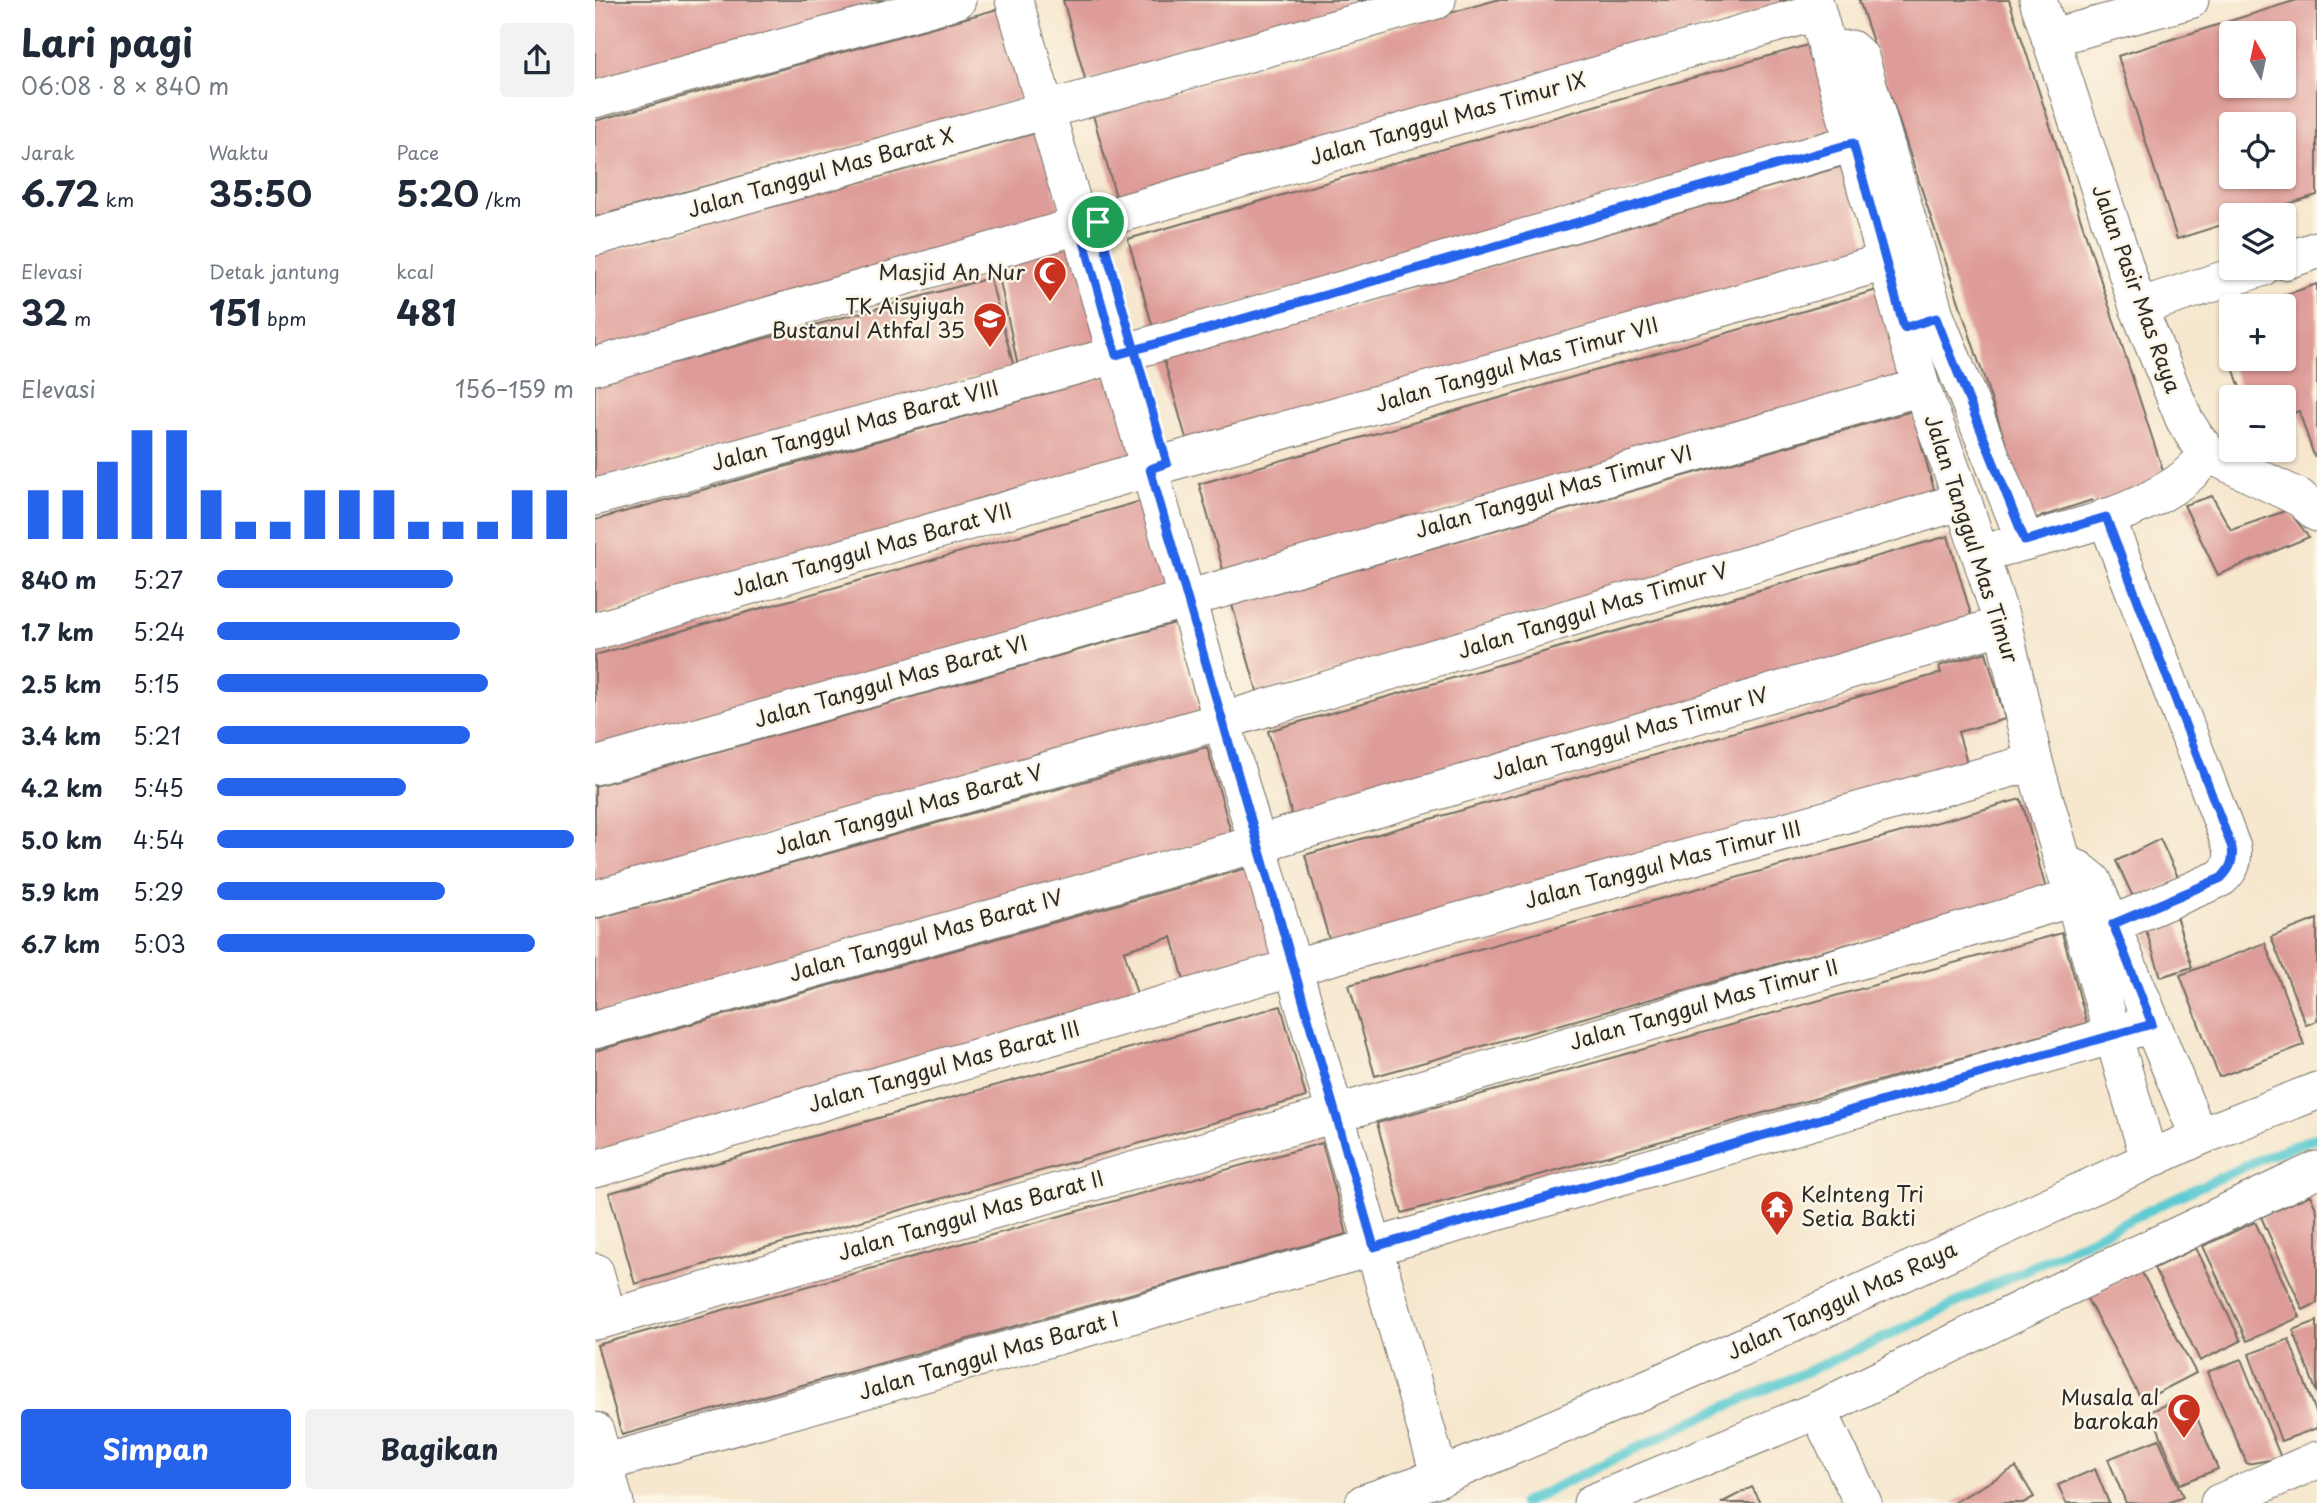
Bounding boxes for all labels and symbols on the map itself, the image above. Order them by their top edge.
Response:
north arrow [2219,21,2296,98]
street label: Jalan Tanggul Mas Timur IX [1305,62,1590,172]
street label: Jalan Tanggul Mas Barat X [683,118,958,225]
street label: Jalan Pasir Mas Raya [2085,179,2191,398]
pin [1068,192,1128,252]
mosque icon: Masjid An Nur [1031,254,1069,303]
place label: Masjid An Nur [879,255,1025,287]
place label: TK Aisyiyah Bustanul Athfal 35 [772,289,965,345]
school or university icon: TK Aisyiyah Bustanul Athfal 35 [971,300,1009,349]
street label: Jalan Tanggul Mas Timur VII [1371,307,1662,419]
street label: Jalan Tanggul Mas Barat VIII [707,370,1002,478]
street label: Jalan Tanggul Mas Timur [1918,410,2028,667]
street label: Jalan Tanggul Mas Timur VI [1411,435,1696,545]
street label: Jalan Tanggul Mas Barat VII [728,493,1015,603]
street label: Jalan Tanggul Mas Timur V [1453,553,1731,665]
street label: Jalan Tanggul Mas Barat VI [750,626,1031,734]
street label: Jalan Tanggul Mas Timur IV [1487,677,1772,787]
street label: Jalan Tanggul Mas Barat V [771,754,1047,862]
street label: Jalan Tanggul Mas Timur III [1521,811,1804,915]
street label: Jalan Tanggul Mas Barat IV [785,880,1066,989]
street label: Jalan Tanggul Mas Timur II [1565,949,1842,1057]
street label: Jalan Tanggul Mas Barat III [804,1011,1083,1119]
street label: Jalan Tanggul Mas Barat II [834,1161,1107,1267]
place label: Kelnteng Tri Setia Bakti [1801,1177,1924,1233]
temple icon: Kelnteng Tri Setia Bakti [1758,1188,1796,1237]
street label: Jalan Tanggul Mas Raya [1721,1231,1962,1367]
street label: Jalan Tanggul Mas Barat I [854,1302,1123,1407]
place label: Musala al barokah [2061,1380,2159,1436]
mosque icon: Musala al barokah [2165,1391,2203,1440]

